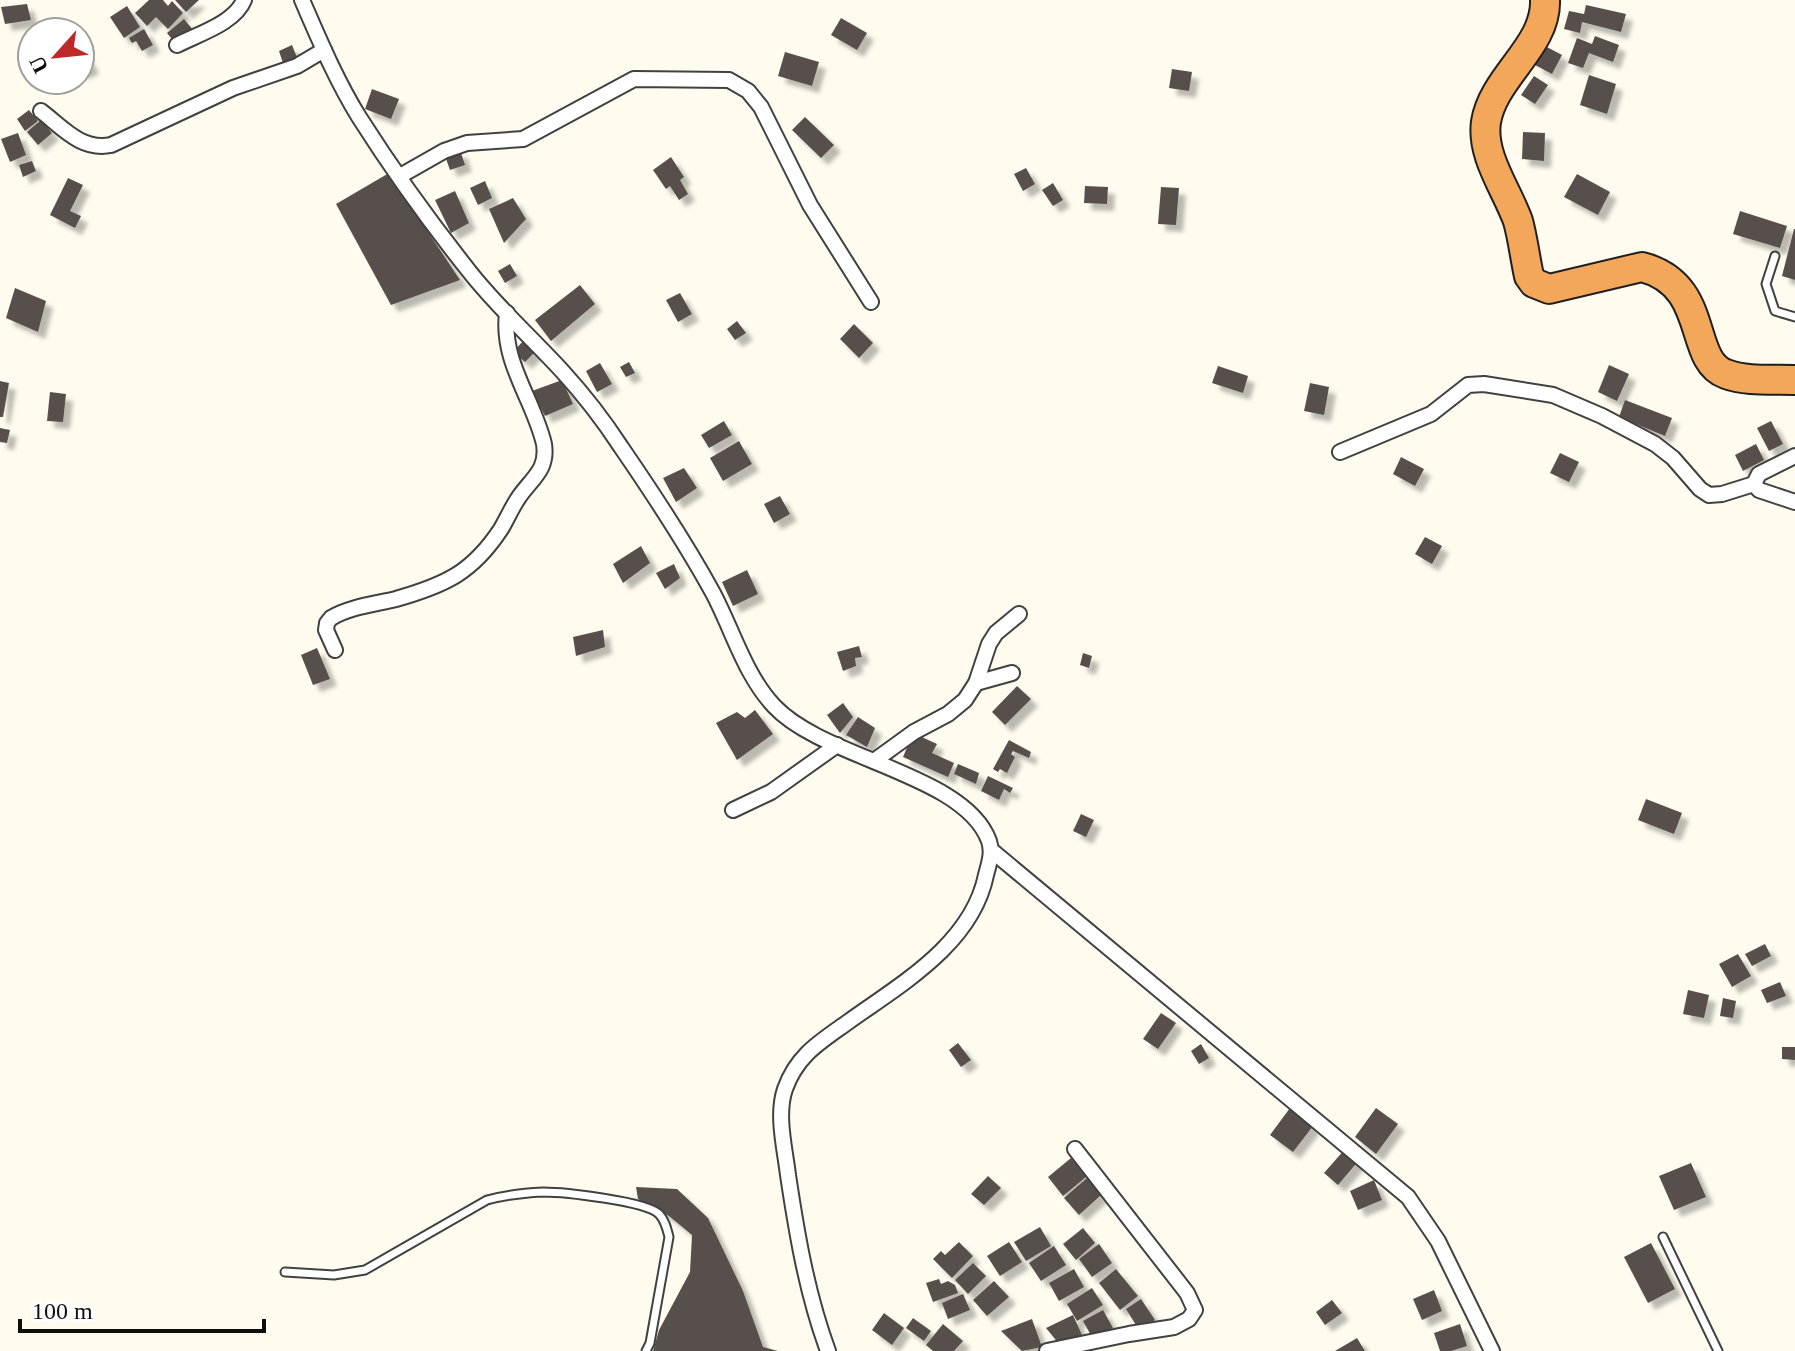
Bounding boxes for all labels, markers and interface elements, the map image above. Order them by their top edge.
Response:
north arrow [16,16,96,96]
text: U [24,52,53,78]
scale bar [20,1283,264,1333]
text: 100 m [32,1298,93,1324]

